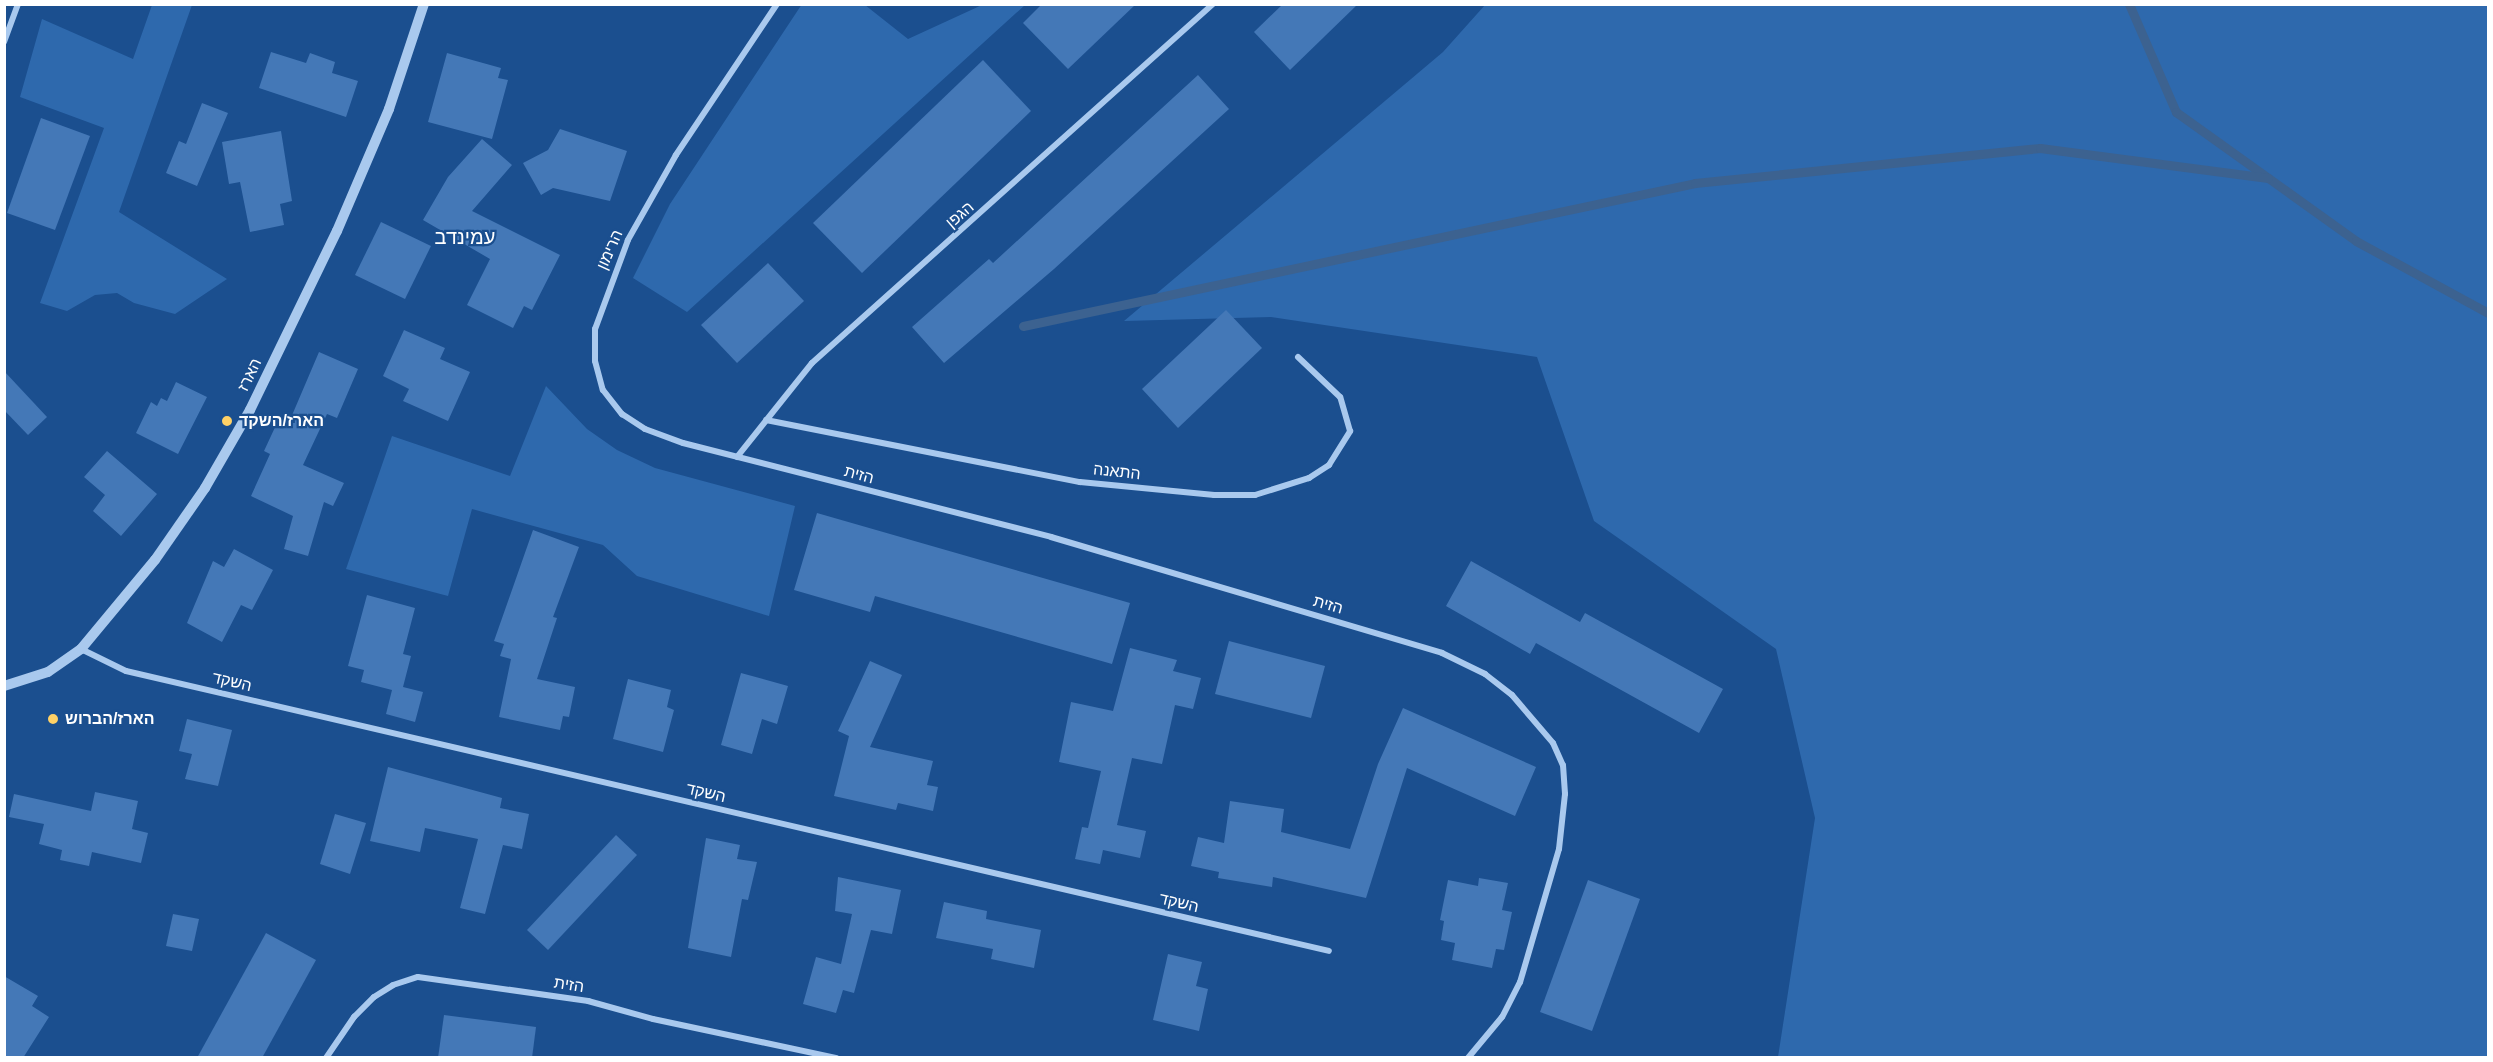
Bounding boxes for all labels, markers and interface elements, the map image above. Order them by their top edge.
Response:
street label: הגפן [942,198,978,232]
district label: עמינדב [435,225,495,249]
street label: הרימון [593,227,627,273]
street label: הארז [234,355,266,395]
place label: הארז/השקד [239,411,324,431]
marker: הארז/השקד [220,414,234,428]
street label: התאנה [1092,460,1142,484]
street label: הזית [842,462,876,488]
street label: הזית [1311,592,1345,618]
street label: השקד [210,668,254,696]
place label: הארז/הברוש [65,709,155,729]
marker: הארז/הברוש [46,712,60,726]
street label: השקד [684,779,728,807]
street label: השקד [1157,889,1201,917]
street label: הזית [553,973,585,997]

